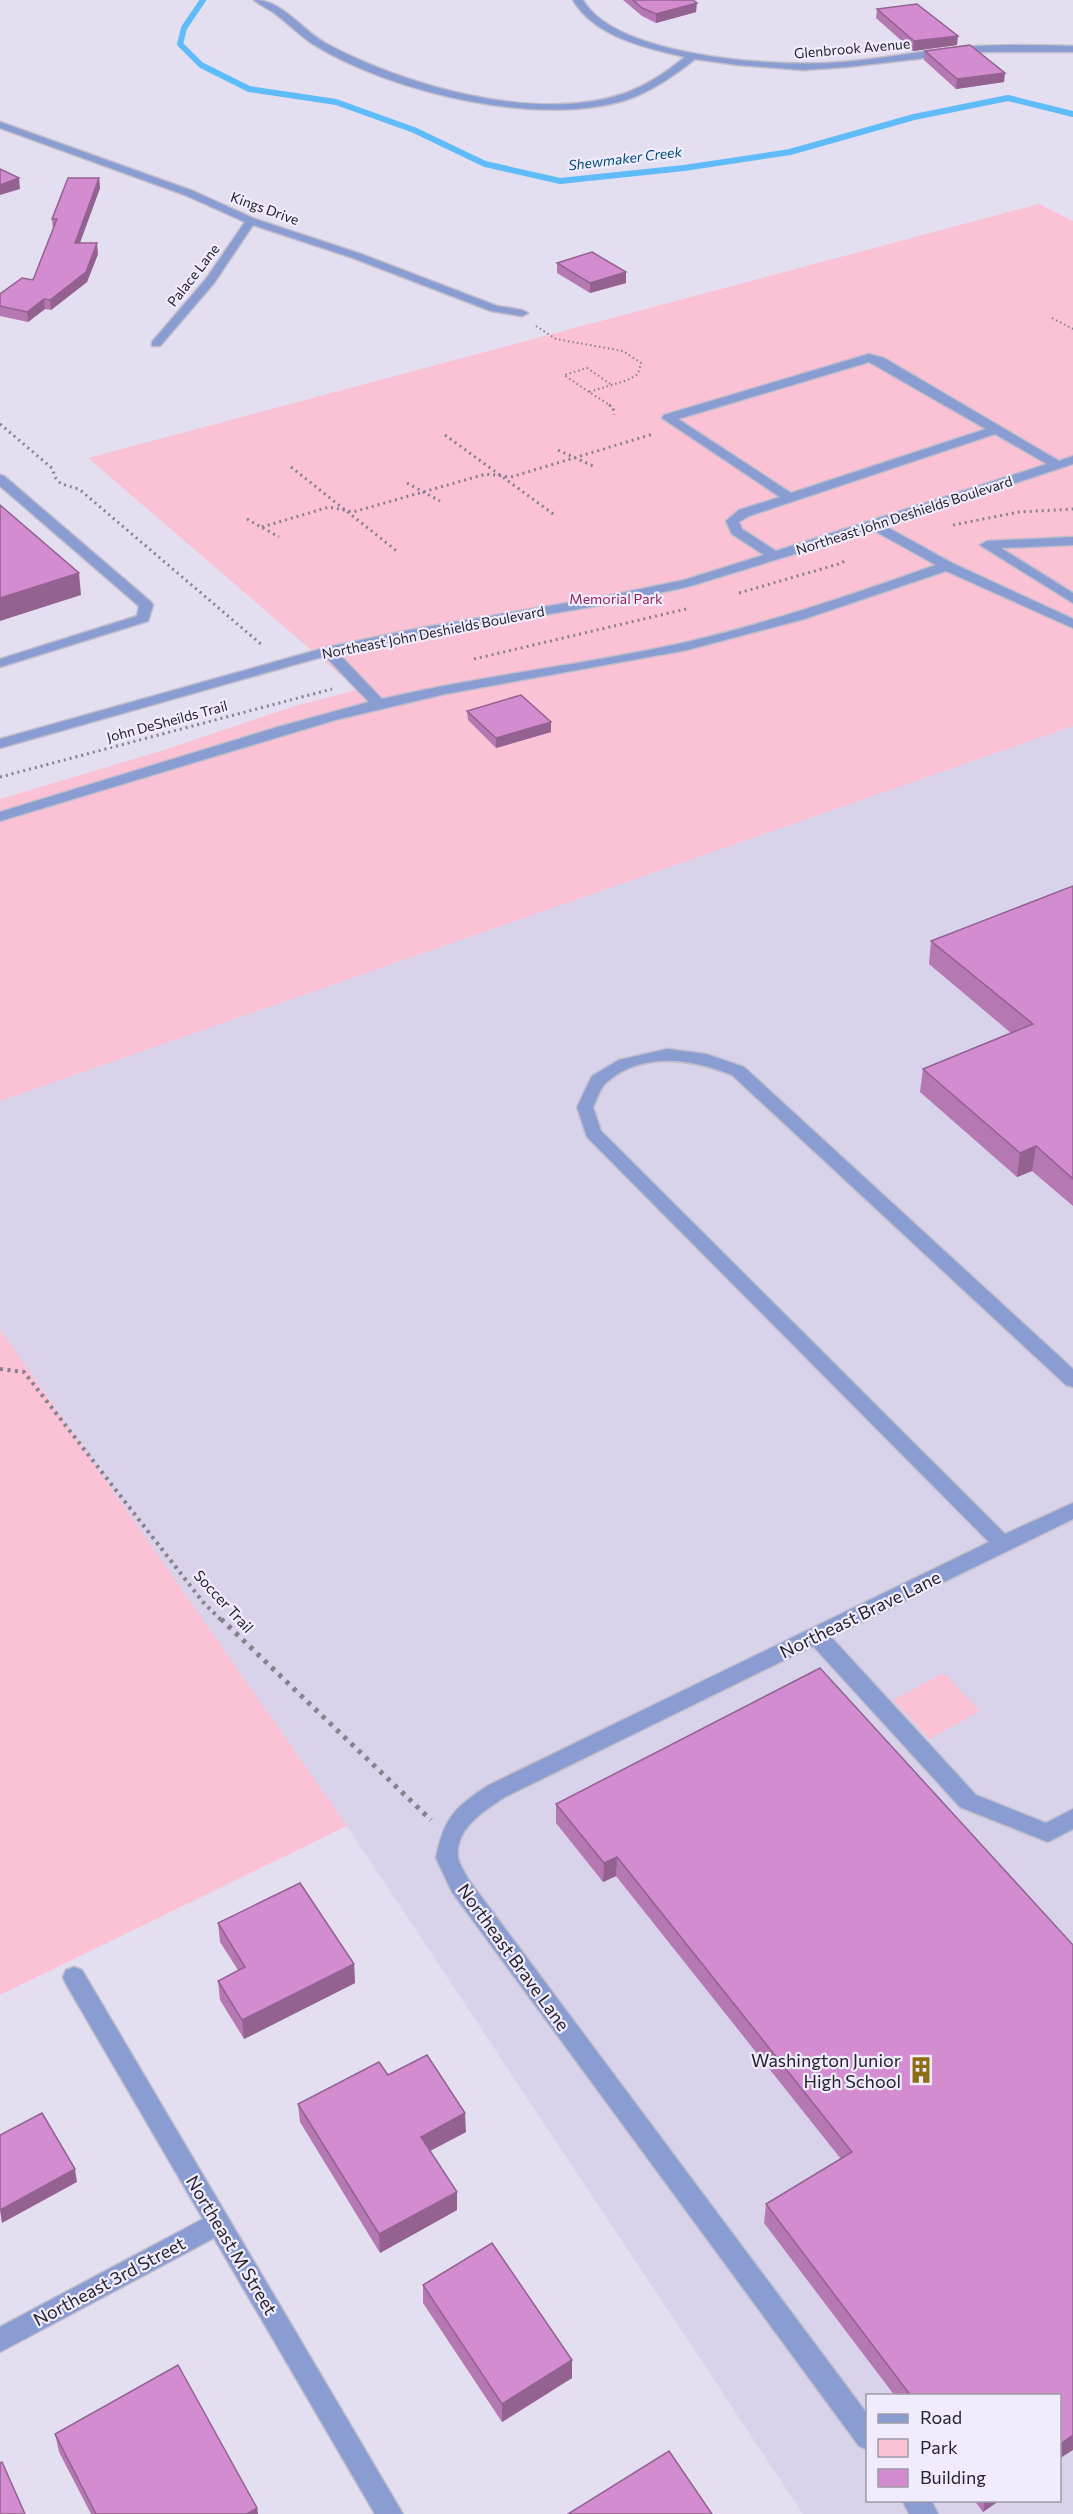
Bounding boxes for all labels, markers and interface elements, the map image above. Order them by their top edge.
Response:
street label: Glenbrook Avenue [793,34,911,62]
water label: Shewmaker Creek [567,143,683,173]
street label: Kings Drive [229,188,301,228]
street label: Palace Lane [163,240,223,310]
street label: Northeast John Deshields Boulevard [794,472,1014,558]
park label: Memorial Park [569,590,663,607]
street label: Northeast John Deshields Boulevard [320,602,546,662]
street label: John DeSheilds Trail [105,697,229,745]
street label: Northeast Brave Lane [776,1565,944,1663]
street label: Soccer Trail [190,1566,258,1636]
street label: Northeast Brave Lane [453,1879,575,2035]
place label: Washington Junior High School [751,2049,901,2092]
building icon: Washington Junior High School [906,2055,936,2085]
street label: Northeast M Street [182,2171,282,2319]
street label: Northeast 3rd Street [29,2232,189,2330]
legend [866,2394,1061,2502]
text: Road [920,2406,962,2428]
text: Park [920,2436,958,2458]
text: Building [920,2466,986,2488]

